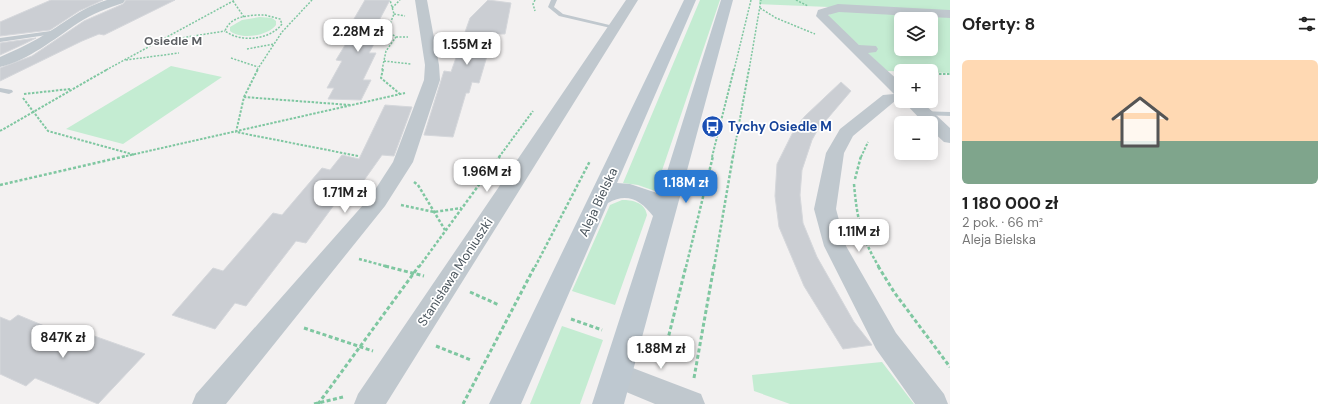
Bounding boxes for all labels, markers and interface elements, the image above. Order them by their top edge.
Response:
map controls [894,12,938,160]
button: layers [894,12,938,56]
text: Oferty: 8 [962,13,1035,35]
icon: filters [1296,13,1318,35]
pin: 2.28M zł [317,19,399,53]
text: 2.28M zł [332,23,384,40]
pin: 1.55M zł [426,32,508,66]
district label: Osiedle M [144,33,202,49]
text: 1.55M zł [443,36,491,53]
button: + [894,64,938,108]
icon: home [1104,86,1176,158]
bus stop icon: Tychy Osiedle M [699,113,725,139]
button: − [894,116,938,160]
place label: Tychy Osiedle M [728,118,832,135]
pin: 1.96M zł [446,159,528,193]
text: 1.96M zł [463,163,511,180]
street label: Aleja Bielska [575,165,621,239]
pin: 1.18M zł [645,170,727,204]
text: 1.18M zł [663,174,709,191]
pin: 1.71M zł [304,180,386,214]
text: 1.71M zł [323,184,367,201]
text: 1 180 000 zł [962,192,1058,214]
text: 2 pok. · 66 m² [962,214,1043,231]
street label: Stanisława Moniuszki [414,215,496,329]
pin: 1.11M zł [818,219,900,253]
text: 1.11M zł [838,223,880,240]
text: Aleja Bielska [962,231,1036,248]
pin: 847K zł [26,325,100,359]
text: 847K zł [40,329,86,346]
pin: 1.88M zł [620,336,702,370]
text: 1.88M zł [636,340,686,357]

